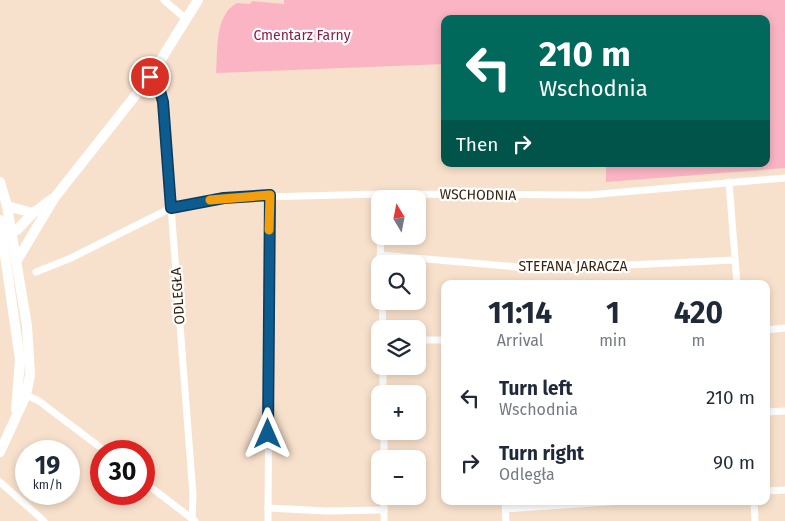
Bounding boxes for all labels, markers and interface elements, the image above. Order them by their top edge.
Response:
park label: Cmentarz Farny [253,27,351,44]
text: 210 m [539,33,631,75]
icon: left [456,35,521,100]
pin [129,56,171,98]
icon: arrive [136,63,164,91]
text: Wschodnia [539,75,648,102]
icon: right [508,130,536,158]
text: Then [456,133,498,156]
street label: WSCHODNIA [439,186,517,204]
north arrow [371,190,426,245]
map controls [371,190,426,505]
button: search [371,255,426,310]
street label: STEFANA JARACZA [518,258,628,275]
street label: ODLEGŁA [168,267,188,325]
text: 11:14 [488,295,552,331]
text: 1 [606,295,620,331]
text: 420 [674,295,723,331]
button: layers [371,320,426,375]
text: Arrival [497,331,544,350]
text: min [599,331,627,350]
text: m [691,331,705,350]
text: Turn left [499,377,573,400]
icon: left [456,384,484,412]
button: + [371,385,426,440]
text: 210 m [706,386,755,409]
text: Wschodnia [499,400,578,419]
position arrow [241,407,293,459]
speed limit sign: 30 [90,440,155,505]
text: Turn right [499,442,584,465]
icon: right [456,449,484,477]
button: − [371,450,426,505]
text: 19 [35,451,60,481]
text: 90 m [713,451,755,474]
text: Odległa [499,465,555,484]
text: km/h [33,478,62,492]

